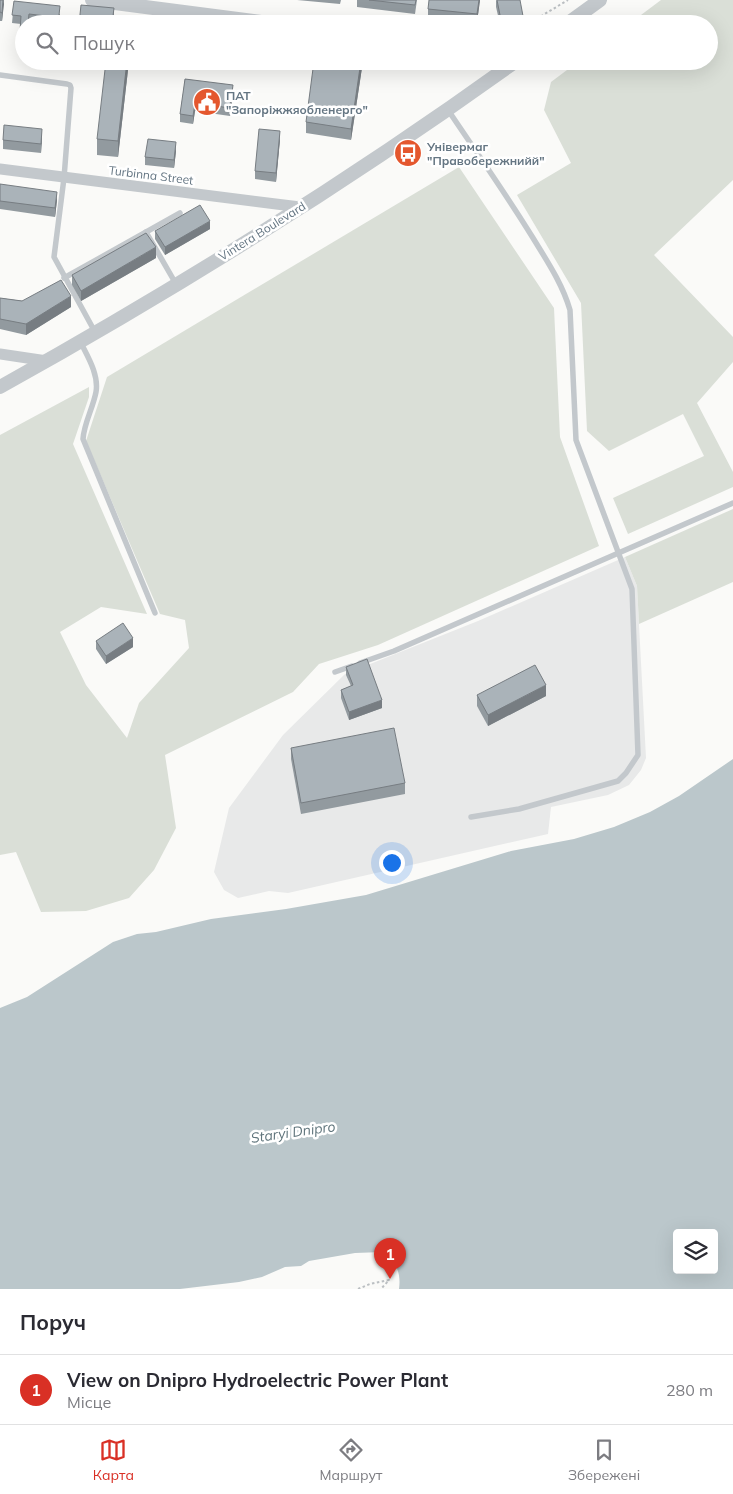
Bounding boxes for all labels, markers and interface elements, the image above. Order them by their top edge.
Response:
search box [15,15,718,70]
icon: search [33,29,61,57]
text: Пошук [73,31,135,55]
public building icon: ПАТ "Запоріжжяобленерго" [192,87,222,117]
place label: ПАТ "Запоріжжяобленерго" [226,88,368,117]
bus stop icon: Універмаг "Правобережнийй" [393,138,423,168]
place label: Універмаг "Правобережнийй" [426,139,545,168]
street label: Turbinna Street [108,162,194,188]
street label: Vintera Boulevard [216,198,308,264]
your location [379,850,405,876]
water label: Staryi Dnipro [250,1117,336,1147]
map controls [673,1229,718,1274]
button: layers [673,1229,718,1274]
pin: 1 [374,1238,406,1279]
text: Поруч [20,1309,86,1335]
text: View on Dnipro Hydroelectric Power Plant [67,1368,448,1392]
text: 1 [31,1380,41,1400]
text: 280 m [666,1380,713,1400]
text: Місце [67,1392,111,1412]
tab: Карта [93,1436,134,1484]
tab: Маршрут [319,1436,382,1484]
tab: Збережені [568,1436,640,1484]

